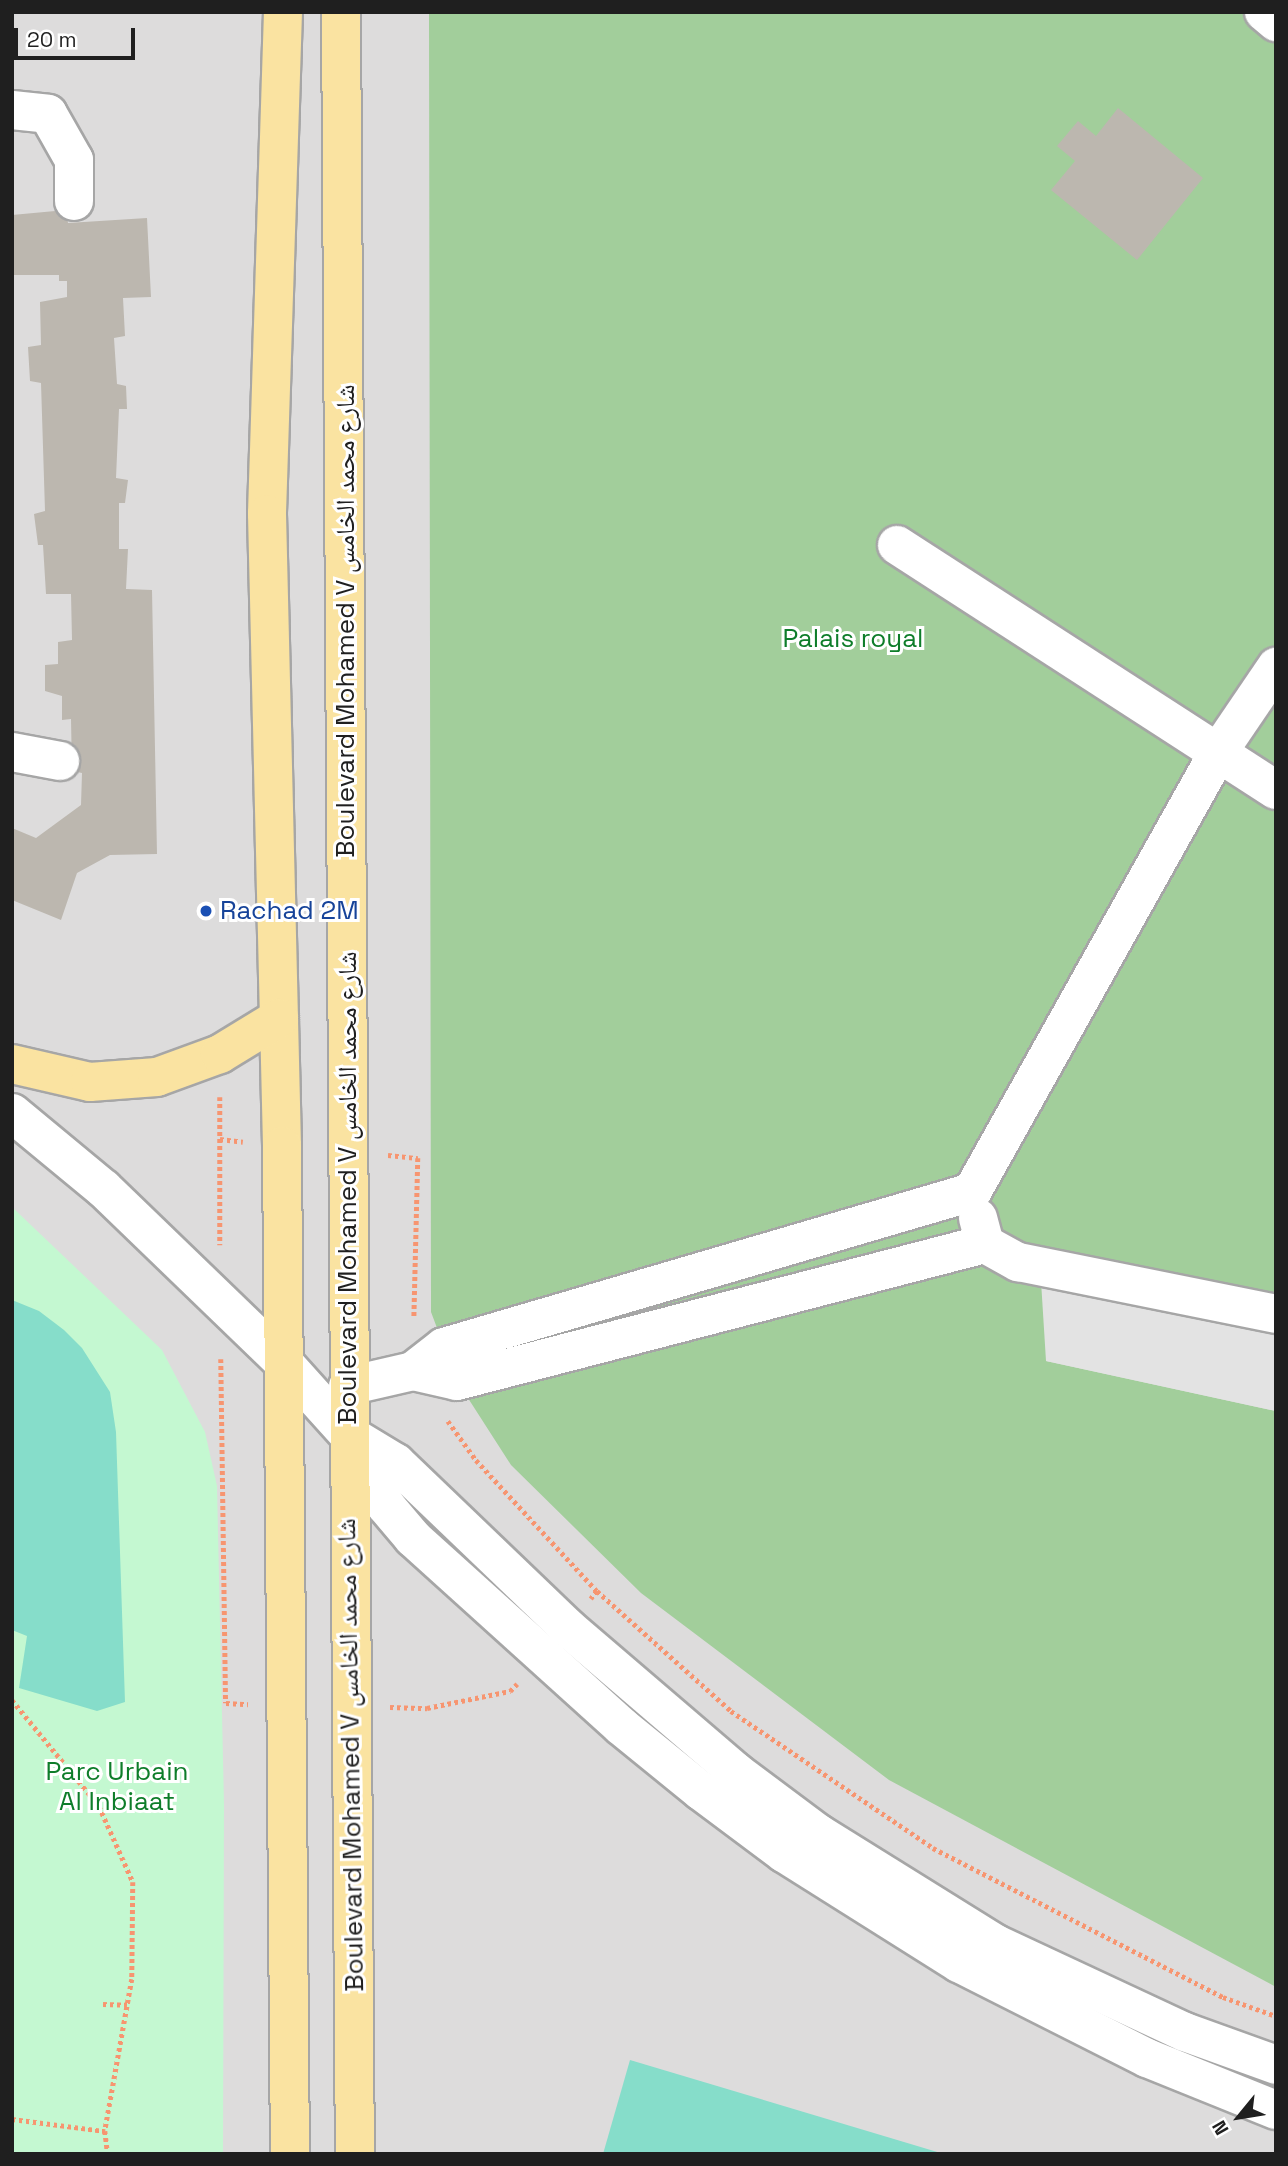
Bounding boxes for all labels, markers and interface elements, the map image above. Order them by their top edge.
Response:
scale bar [18,14,138,58]
text: 20 m [27,26,77,53]
street label: Boulevard Mohamed V شارع محمد الخامس [330,384,362,858]
park label: Palais royal [783,623,923,655]
place label: Rachad 2M [220,895,359,927]
marker: Rachad 2M [198,903,214,919]
street label: Boulevard Mohamed V شارع محمد الخامس [332,951,364,1425]
street label: Boulevard Mohamed V شارع محمد الخامس [331,1518,371,1992]
park label: Parc Urbain Al Inbiaat [46,1756,188,1817]
north arrow [1204,2082,1274,2152]
text: N [1206,2116,1234,2140]

